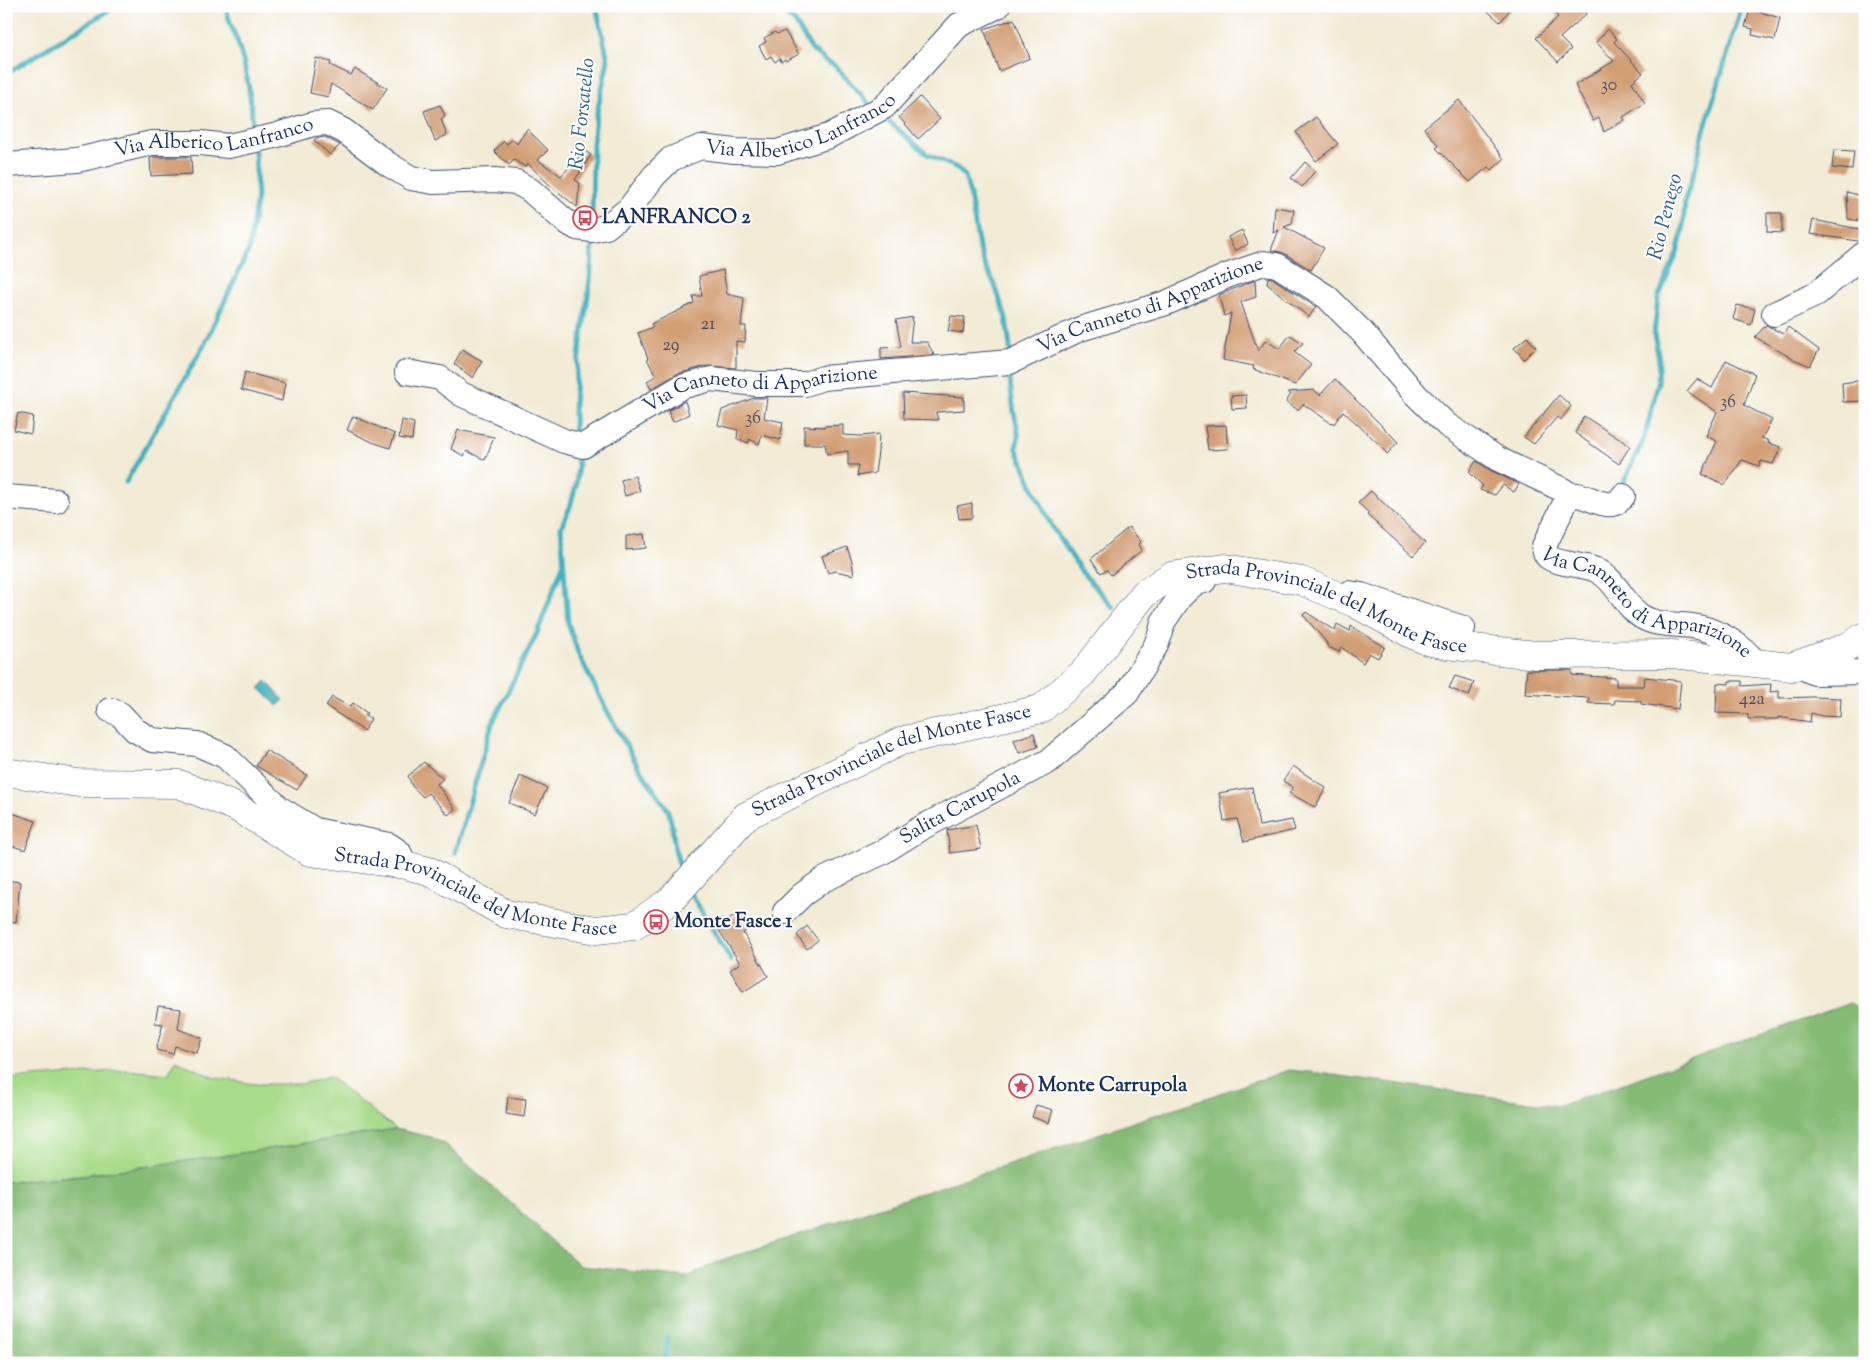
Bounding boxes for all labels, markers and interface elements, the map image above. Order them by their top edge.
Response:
water label: Rio Forsatello [562,57,604,171]
house number: 30 [1601,73,1617,99]
street label: Via Alberico Lanfranco [704,87,904,167]
street label: Via Alberico Lanfranco [112,110,317,166]
water label: Rio Penego [1641,171,1691,263]
place label: LANFRANCO 2 [602,204,751,233]
bus stop icon: LANFRANCO 2 [572,205,598,231]
street label: Via Canneto di Apparizione [1032,250,1268,362]
house number: 21 [701,312,715,338]
house number: 29 [662,333,680,359]
street label: Via Canneto di Apparizione [638,359,879,421]
house number: 36 [1720,390,1736,416]
house number: 36 [745,406,761,432]
street label: Via Canneto di Apparizione [1531,541,1758,666]
street label: Strada Provinciale del Monte Fasce [1184,553,1469,662]
house number: 42a [1739,687,1765,713]
street label: Strada Provinciale del Monte Fasce [747,697,1034,825]
street label: Salita Carupola [894,764,1026,852]
street label: Strada Provinciale del Monte Fasce [332,841,619,945]
place label: Monte Fasce 1 [674,908,793,937]
bus stop icon: Monte Fasce 1 [643,909,669,935]
place label: Monte Carrupola [1038,1072,1188,1101]
place icon: Monte Carrupola [1008,1073,1034,1099]

